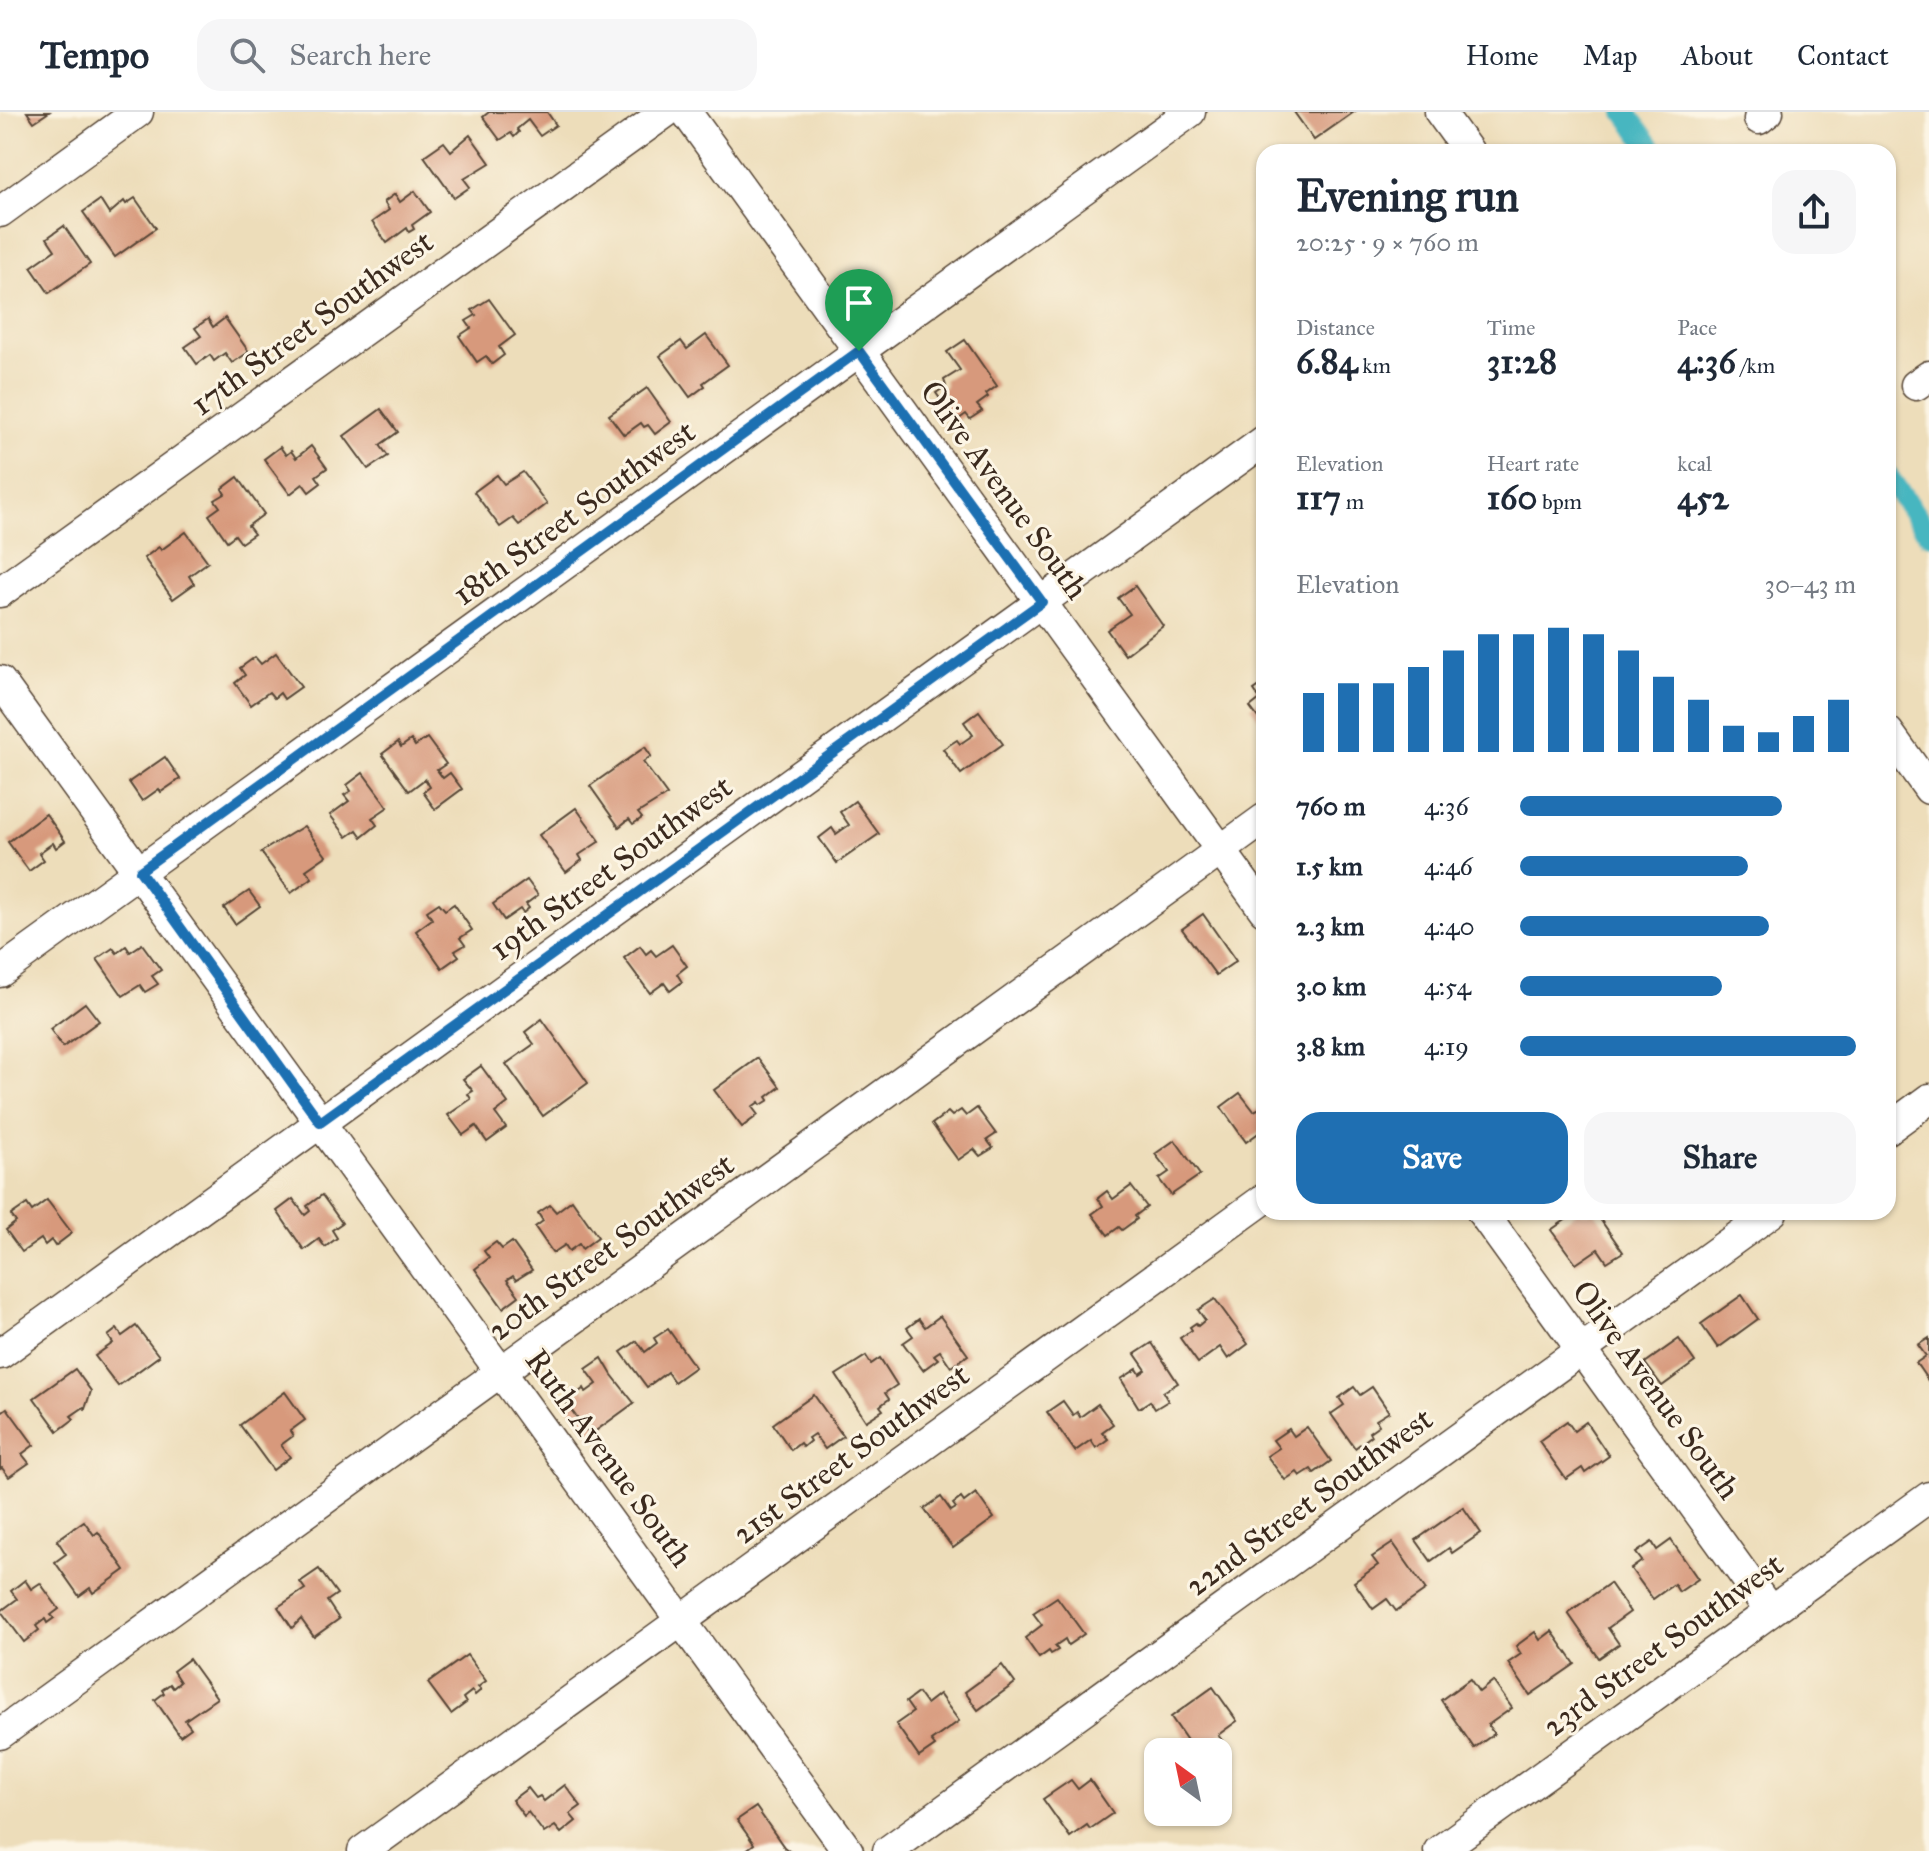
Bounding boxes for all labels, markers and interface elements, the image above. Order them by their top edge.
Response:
search box [197,19,757,91]
text: Tempo [40,32,149,78]
icon: search [225,33,269,77]
text: Search here [289,37,431,73]
text: Home [1466,38,1539,73]
text: Map [1583,38,1637,73]
text: About [1681,38,1753,73]
text: Contact [1797,38,1889,73]
text: Evening run [1296,169,1519,223]
button: share [1772,170,1856,254]
street label: 17th Street Southwest [183,222,441,424]
text: 20:25 · 9 × 760 m [1296,226,1479,258]
pin [825,269,893,351]
icon: arrive [837,281,881,325]
text: Distance [1296,314,1375,341]
text: Time [1487,314,1535,341]
text: Pace [1677,314,1717,341]
text: 6.84 [1296,341,1358,382]
text: 31:28 [1487,341,1557,382]
text: 4:36 [1677,341,1736,382]
text: km [1358,352,1391,379]
text: /km [1736,352,1775,379]
street label: Olive Avenue South [912,373,1096,607]
street label: 18th Street Southwest [445,412,703,614]
text: Elevation [1296,450,1383,477]
text: Heart rate [1487,450,1579,477]
text: kcal [1677,450,1712,477]
text: 117 [1296,477,1341,518]
text: 160 [1487,477,1537,518]
text: 452 [1677,477,1729,518]
text: m [1341,488,1364,515]
text: bpm [1537,488,1582,515]
text: Elevation [1296,568,1399,600]
text: 30–43 m [1765,568,1856,600]
street label: 19th Street Southwest [482,767,740,969]
text: 760 m [1296,790,1366,822]
text: 4:36 [1424,790,1469,822]
text: 1.5 km [1296,850,1363,882]
text: 4:46 [1424,850,1473,882]
text: 2.3 km [1296,910,1365,942]
text: 4:40 [1424,910,1475,942]
text: 3.0 km [1296,970,1366,1002]
text: 4:54 [1424,970,1471,1002]
text: 3.8 km [1296,1030,1365,1062]
text: 4:19 [1424,1030,1469,1062]
button: Save [1296,1112,1568,1204]
button: Share [1584,1112,1856,1204]
street label: 20th Street Southwest [480,1145,742,1349]
street label: Olive Avenue South [1564,1273,1748,1507]
street label: Ruth Avenue South [517,1342,701,1574]
street label: 21st Street Southwest [725,1355,977,1553]
street label: 22nd Street Southwest [1178,1399,1440,1605]
street label: 23rd Street Southwest [1535,1545,1791,1745]
north arrow [1144,1738,1232,1826]
map controls [1144,1738,1232,1826]

